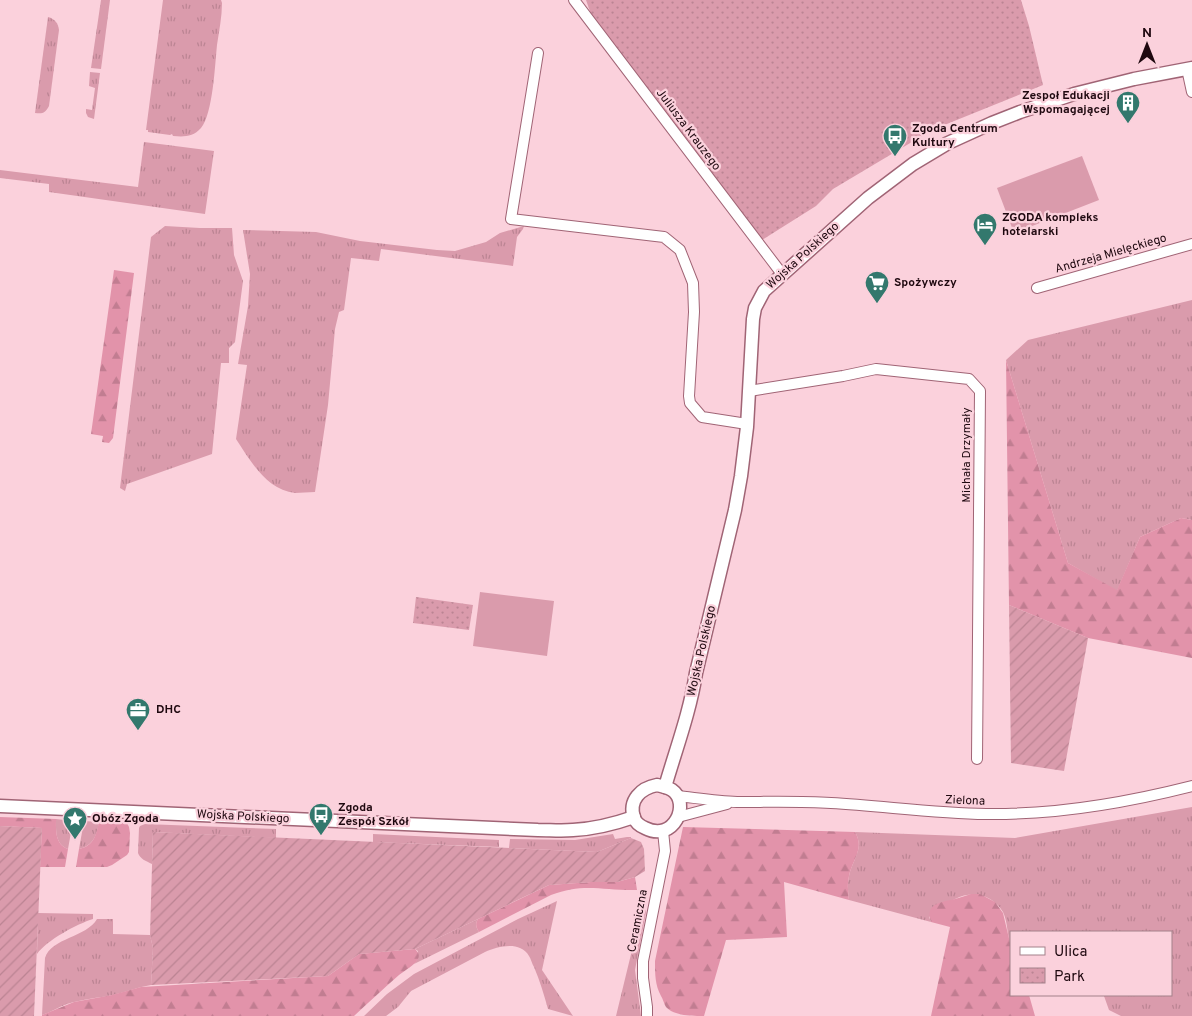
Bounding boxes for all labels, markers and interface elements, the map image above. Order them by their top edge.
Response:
north arrow [1122,20,1172,70]
text: N [1142,25,1152,42]
street label: Juliusza Krauzego [652,86,724,174]
place label: Zespoł Edukacji Wspomagającej [1022,88,1110,118]
building icon: Zespoł Edukacji Wspomagającej [1115,90,1141,124]
place label: Zgoda Centrum Kultury [912,121,998,151]
bus stop icon: Zgoda Centrum Kultury [882,123,908,157]
place label: ZGODA kompleks hotelarski [1002,210,1098,240]
hotel icon: ZGODA kompleks hotelarski [972,212,998,246]
street label: Wojska Polskiego [763,219,843,293]
street label: Andrzeja Mielęckiego [1053,230,1169,278]
supermarket icon: Spożywczy [864,270,890,304]
place label: Spożywczy [894,275,957,291]
street label: Michała Drzymały [959,407,975,503]
street label: Wojska Polskiego [684,604,720,698]
office icon: DHC [125,697,151,731]
place label: DHC [156,702,181,718]
street label: Zielona [945,792,985,810]
place label: Zgoda Zespół Szkół [338,800,409,830]
bus stop icon: Zgoda Zespół Szkół [308,802,334,836]
place icon: Obóz Zgoda [62,806,88,840]
street label: Wojska Polskiego [196,807,290,827]
place label: Obóz Zgoda [92,811,159,827]
street label: Ceramiczna [624,888,652,954]
legend [1010,931,1172,996]
text: Ulica [1054,943,1087,962]
text: Park [1054,968,1085,987]

